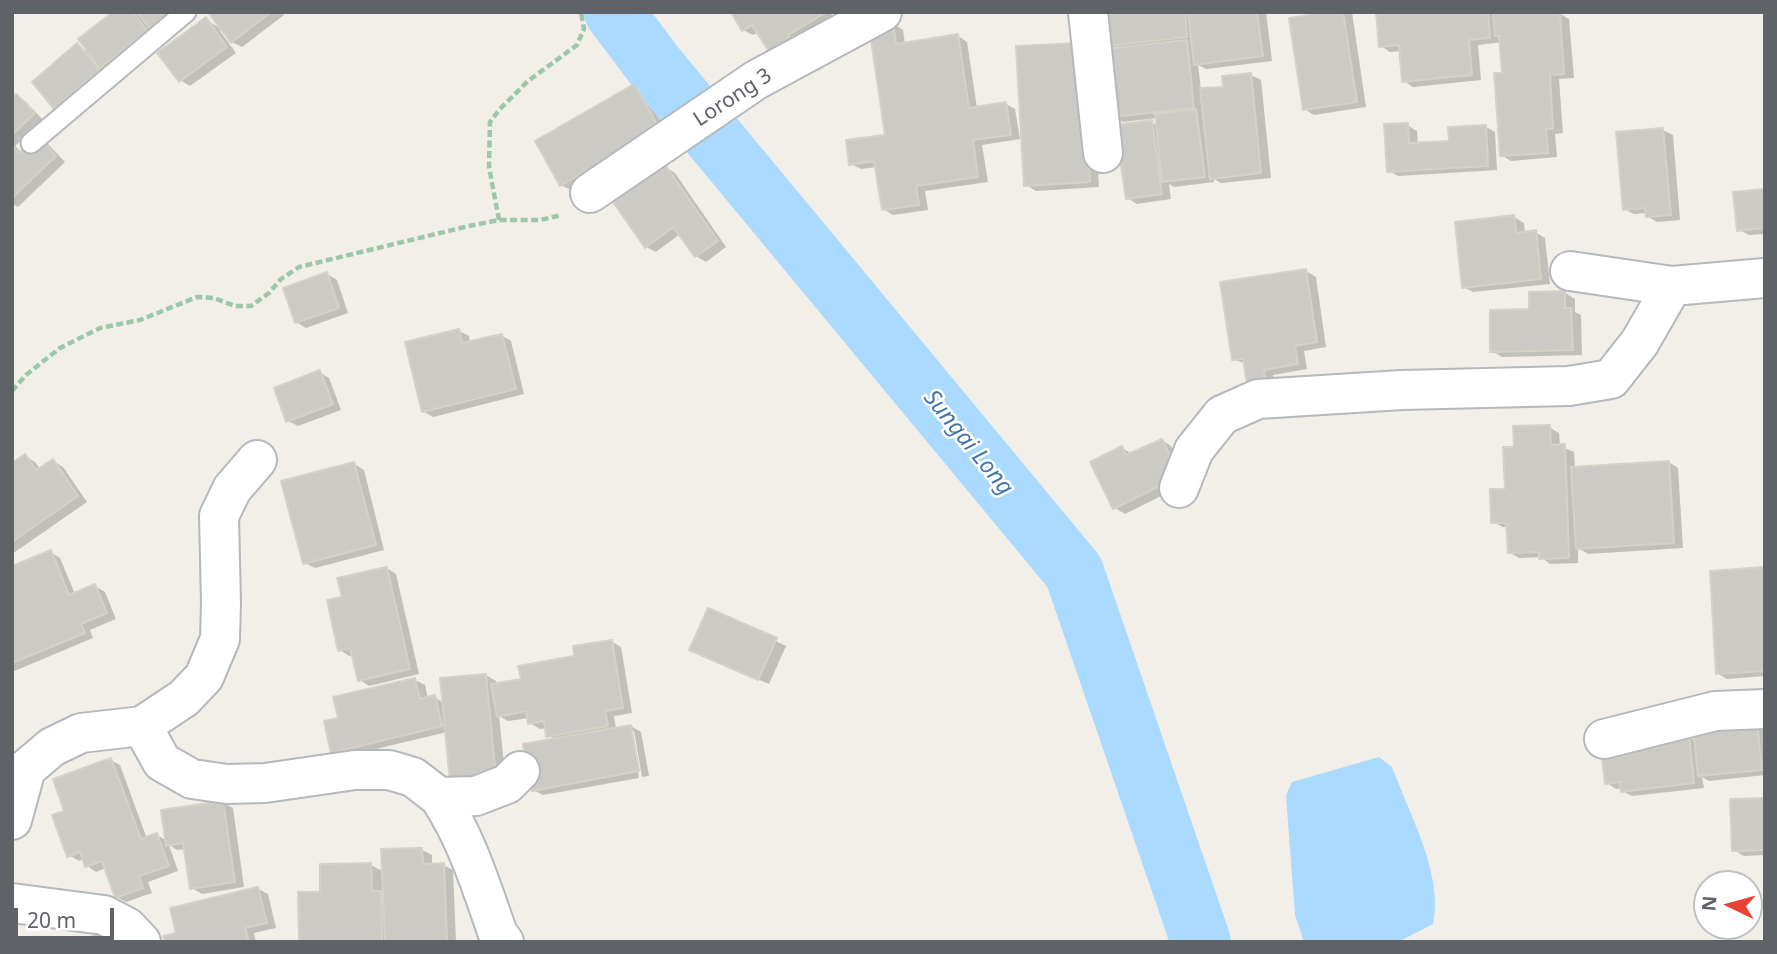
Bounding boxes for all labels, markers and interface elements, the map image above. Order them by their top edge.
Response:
street label: Lorong 3 [689,63,777,133]
water label: Sungai Long [917,385,1019,501]
north arrow [1693,870,1763,940]
scale bar [18,894,117,938]
text: N [1695,895,1723,912]
text: 20 m [27,906,76,934]

